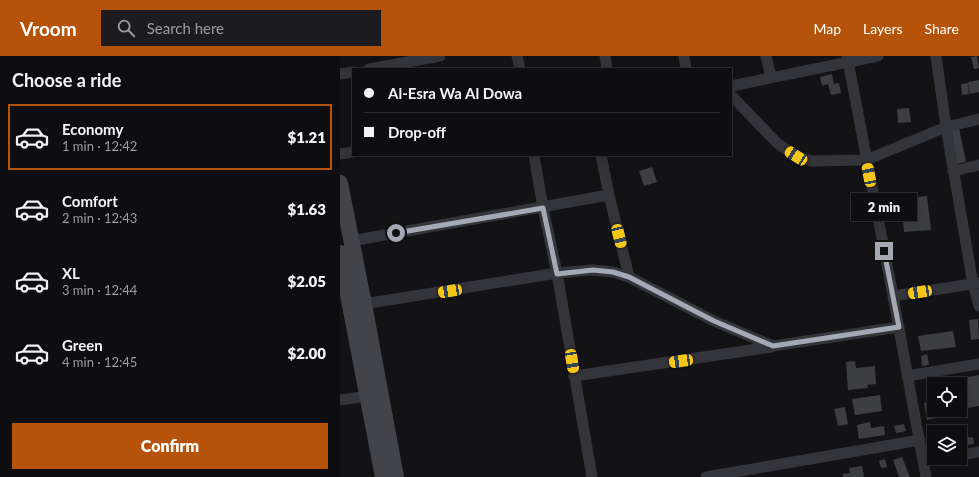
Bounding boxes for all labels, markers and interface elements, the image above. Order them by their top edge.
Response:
search box [101,10,381,46]
text: Vroom [20,17,77,40]
icon: search [115,17,137,39]
text: Search here [147,19,224,37]
text: Map [813,20,841,37]
text: Layers [863,20,903,37]
text: Share [925,20,959,37]
text: Choose a ride [12,69,121,91]
text: Al-Esra Wa Al Dowa [388,84,522,102]
icon: car [14,119,50,155]
text: Economy [62,120,123,138]
text: Drop-off [388,123,446,141]
text: $1.21 [288,128,326,146]
text: 1 min · 12:42 [62,138,137,154]
car [783,144,809,168]
car [861,162,877,188]
icon: car [14,191,50,227]
text: Comfort [62,192,118,210]
callout: 2 min [851,193,917,221]
text: 2 min [868,199,900,215]
text: $1.63 [288,200,326,218]
text: 2 min · 12:43 [62,210,137,226]
car [610,223,628,249]
route start [387,224,405,242]
route end [875,242,893,260]
icon: car [14,263,50,299]
text: XL [62,264,80,282]
text: $2.05 [288,272,326,290]
text: 3 min · 12:44 [62,282,137,298]
car [437,283,463,299]
car [907,284,933,300]
icon: car [14,335,50,371]
text: Green [62,336,103,354]
text: $2.00 [288,344,326,362]
car [564,348,580,374]
car [668,353,694,369]
text: 4 min · 12:45 [62,354,137,370]
map controls [927,377,967,465]
button: locate [927,377,967,417]
button: Confirm [12,423,328,469]
button: layers [927,425,967,465]

